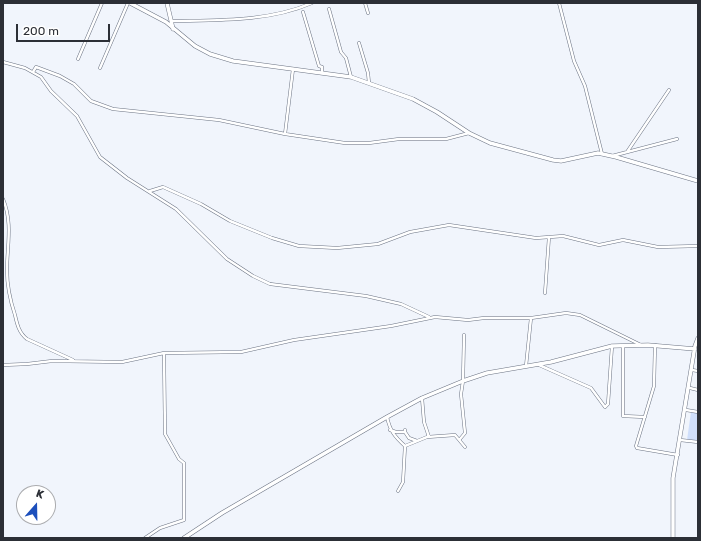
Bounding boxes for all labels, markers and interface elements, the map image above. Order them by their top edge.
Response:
scale bar [18,16,112,42]
text: 200 m [23,24,59,38]
north arrow [16,485,56,525]
text: K [34,487,46,502]

